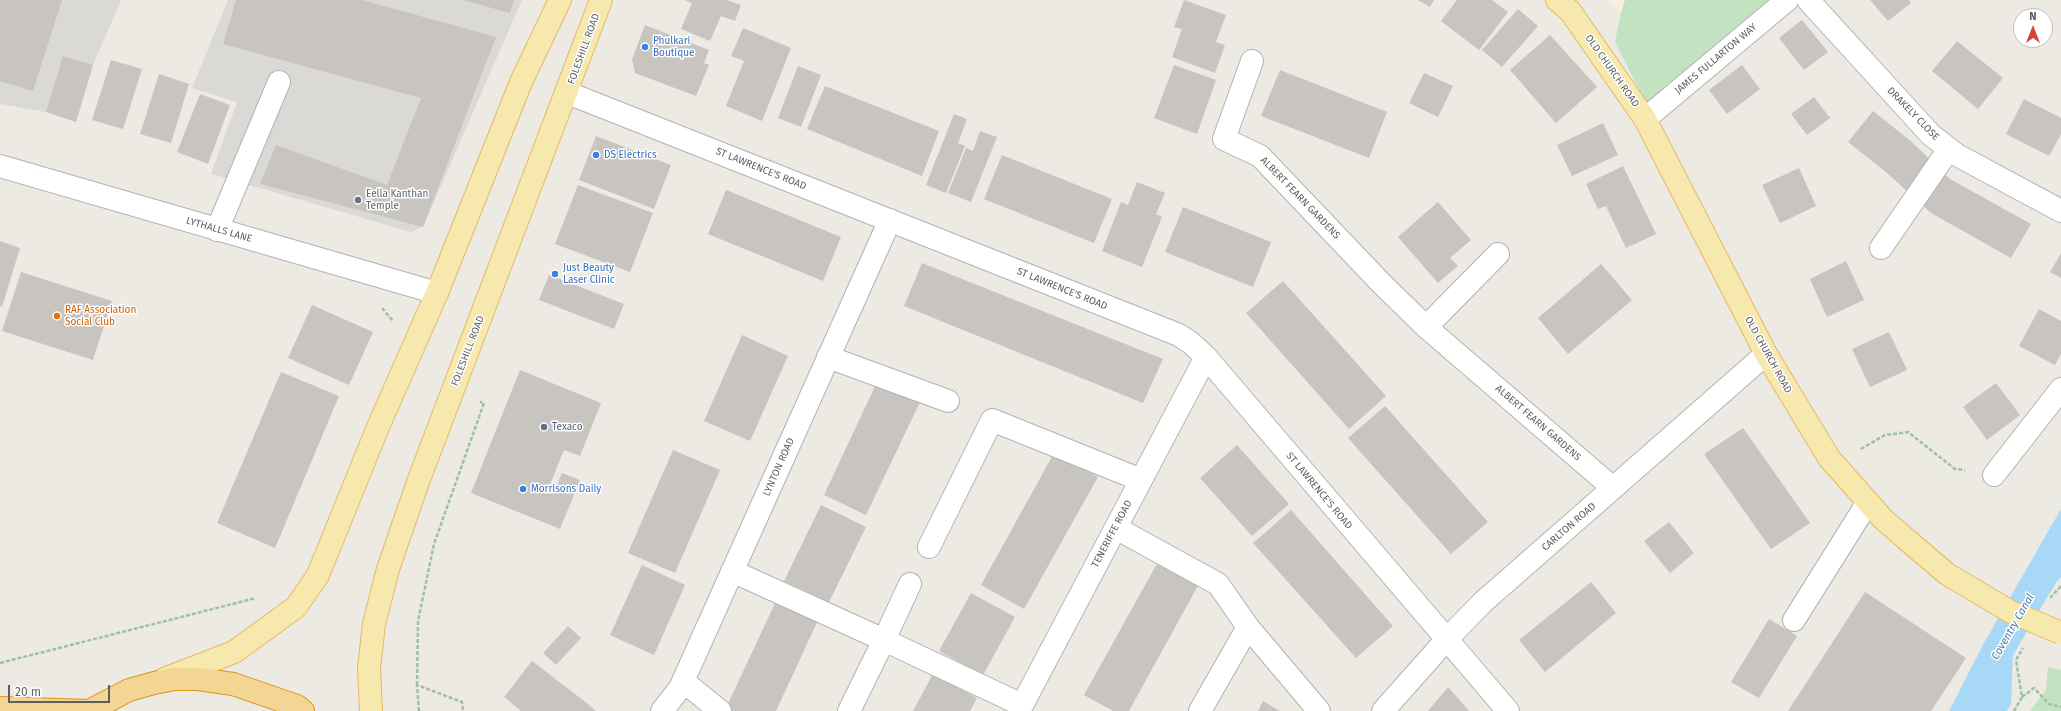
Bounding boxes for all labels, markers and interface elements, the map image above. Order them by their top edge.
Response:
north arrow [2013,8,2053,48]
text: N [2029,10,2037,23]
street label: FOLESHILL ROAD [566,12,602,86]
street label: JAMES FULLARTON WAY [1673,21,1759,97]
street label: OLD CHURCH ROAD [1582,32,1642,110]
place label: Phulkari Boutique [653,35,694,58]
marker: Phulkari Boutique [640,42,650,52]
street label: DRAKELY CLOSE [1885,85,1941,143]
street label: ST LAWRENCE'S ROAD [714,145,808,193]
place label: DS Electrics [604,149,657,161]
marker: DS Electrics [591,150,601,160]
street label: ALBERT FEARN GARDENS [1258,154,1342,242]
place label: Eella Kanthan Temple [366,188,428,212]
marker: Eella Kanthan Temple [353,195,363,205]
street label: LYTHALLS LANE [185,215,253,245]
place label: Just Beauty Laser Clinic [563,262,615,286]
street label: ST LAWRENCE'S ROAD [1015,265,1109,313]
marker: Just Beauty Laser Clinic [550,269,560,279]
place label: RAF Association Social Club [65,304,136,328]
marker: RAF Association Social Club [52,311,62,321]
street label: FOLESHILL ROAD [449,314,487,388]
street label: OLD CHURCH ROAD [1742,314,1794,396]
street label: ALBERT FEARN GARDENS [1493,383,1583,463]
place label: Texaco [552,421,583,433]
marker: Texaco [539,422,549,432]
street label: LYNTON ROAD [761,436,797,498]
street label: ST LAWRENCE'S ROAD [1283,450,1355,532]
place label: Morrisons Daily [531,483,601,495]
marker: Morrisons Daily [518,484,528,494]
street label: TENERIFFE ROAD [1089,498,1135,570]
street label: CARLTON ROAD [1540,500,1598,554]
water label: Coventry Canal [1989,592,2037,662]
scale bar [10,677,112,703]
text: 20 m [15,685,41,699]

